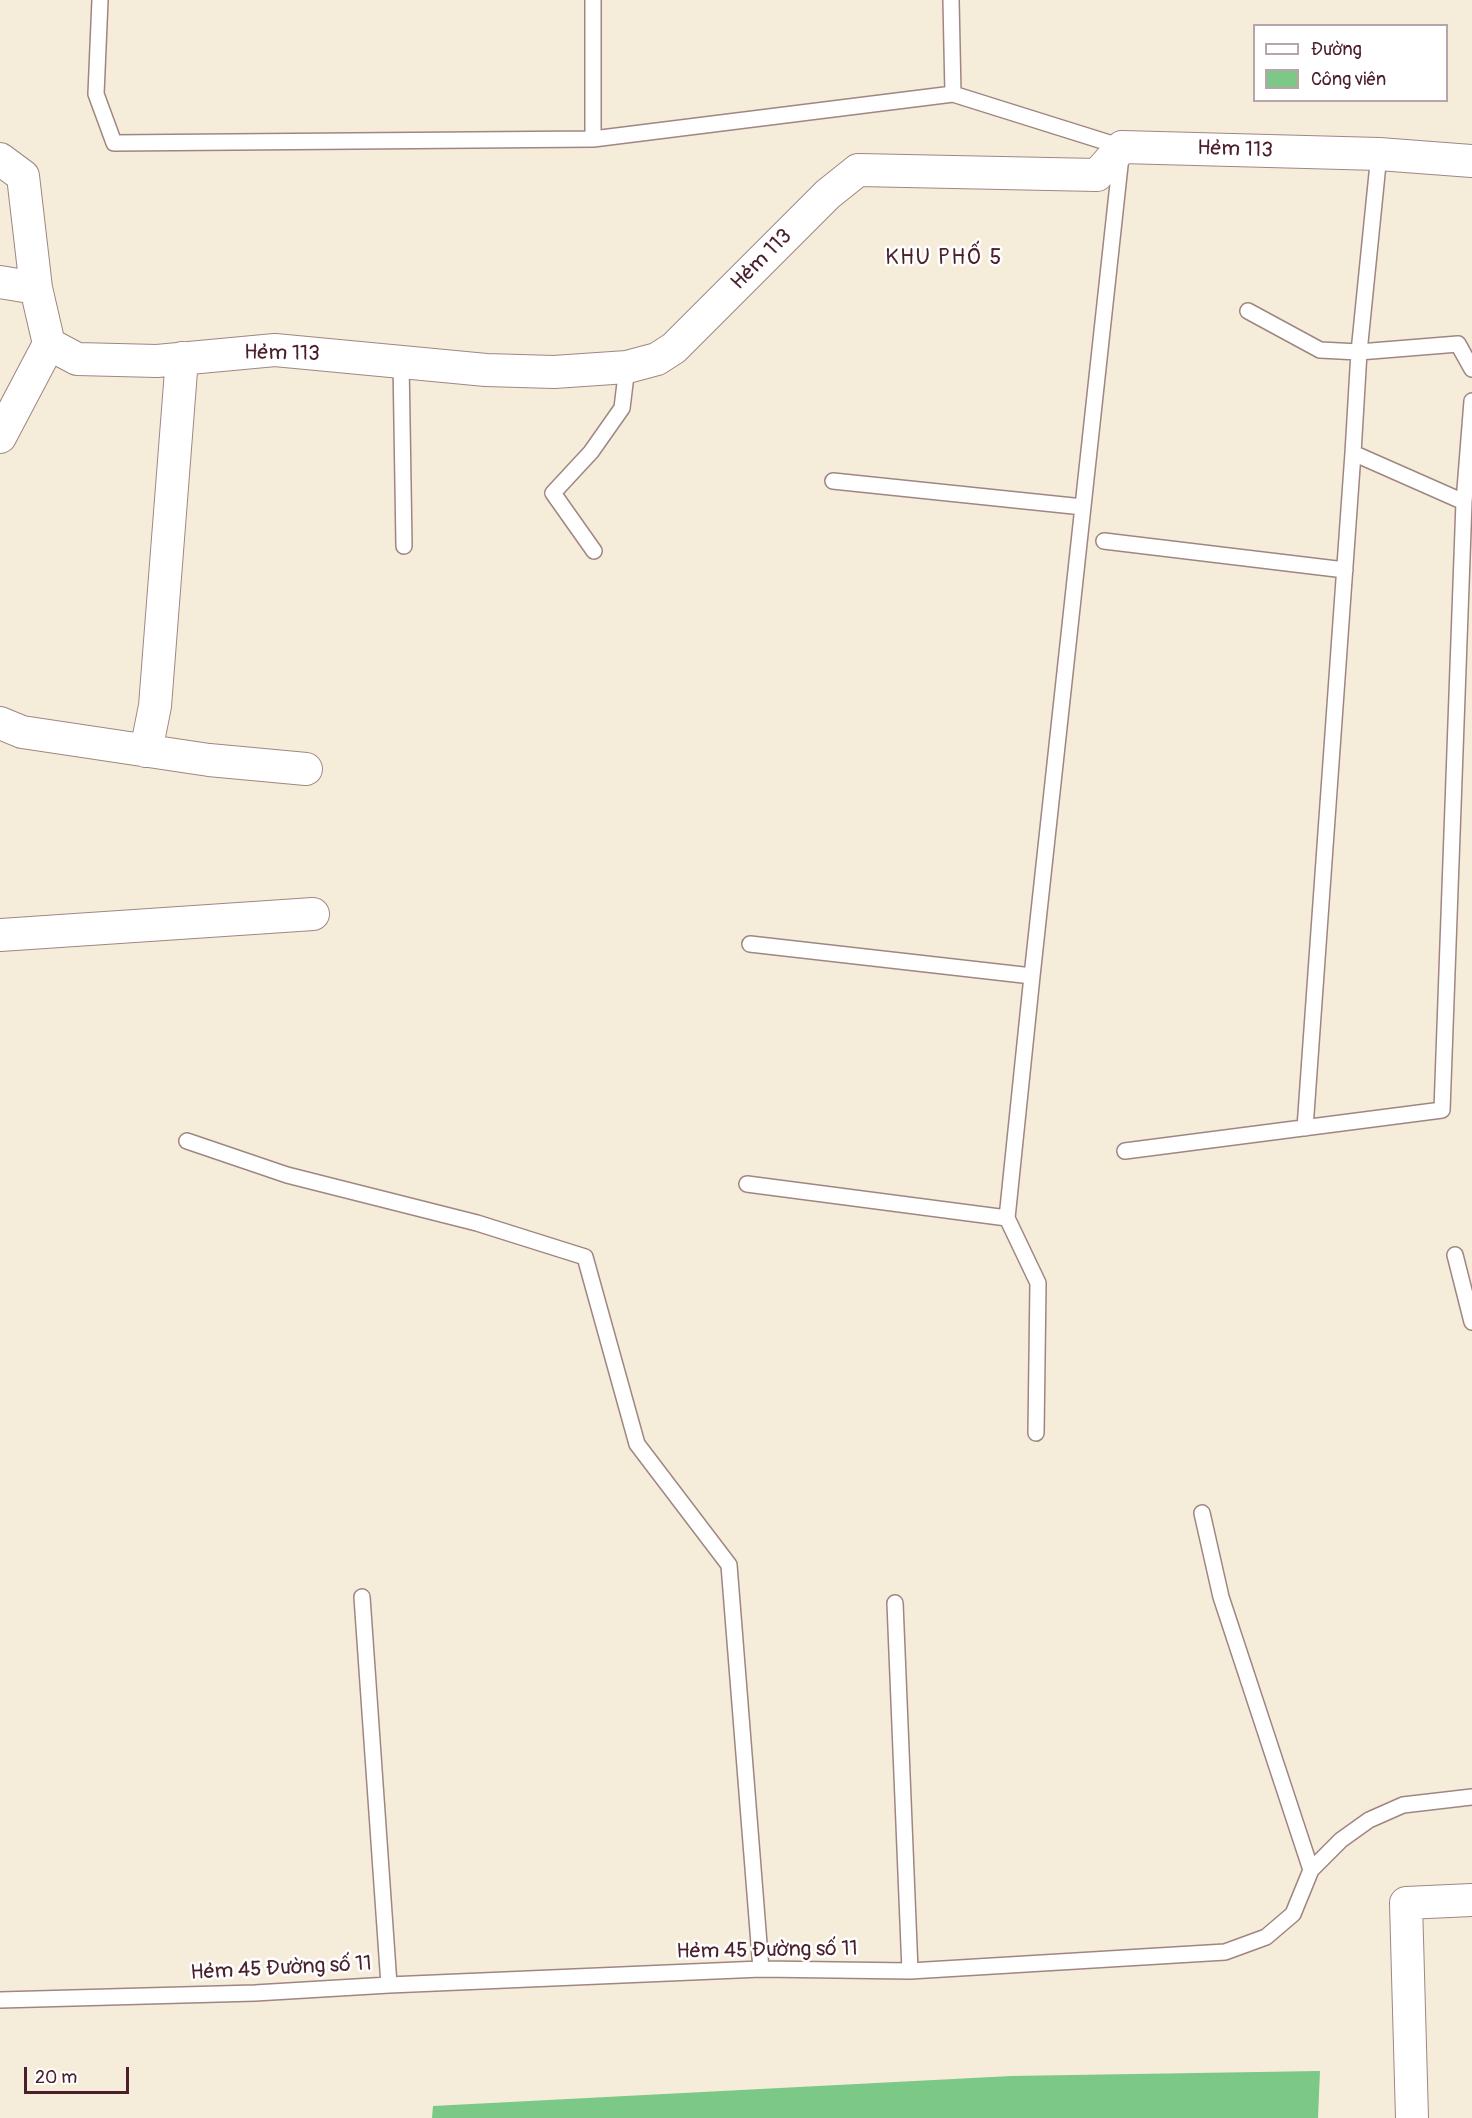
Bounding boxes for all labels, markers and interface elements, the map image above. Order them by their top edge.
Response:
legend [1253,24,1448,102]
text: Đường [1311,38,1362,61]
text: Công viên [1311,68,1386,91]
street label: Hẻm 113 [1197,136,1273,164]
street label: Hẻm 113 [726,224,798,296]
district label: KHU PHỐ 5 [885,245,1003,271]
street label: Hẻm 113 [244,341,320,367]
street label: Hẻm 45 Đường số 11 [676,1937,858,1965]
street label: Hẻm 45 Đường số 11 [190,1952,372,1986]
scale bar [27,2055,132,2093]
text: 20 m [35,2066,77,2089]

